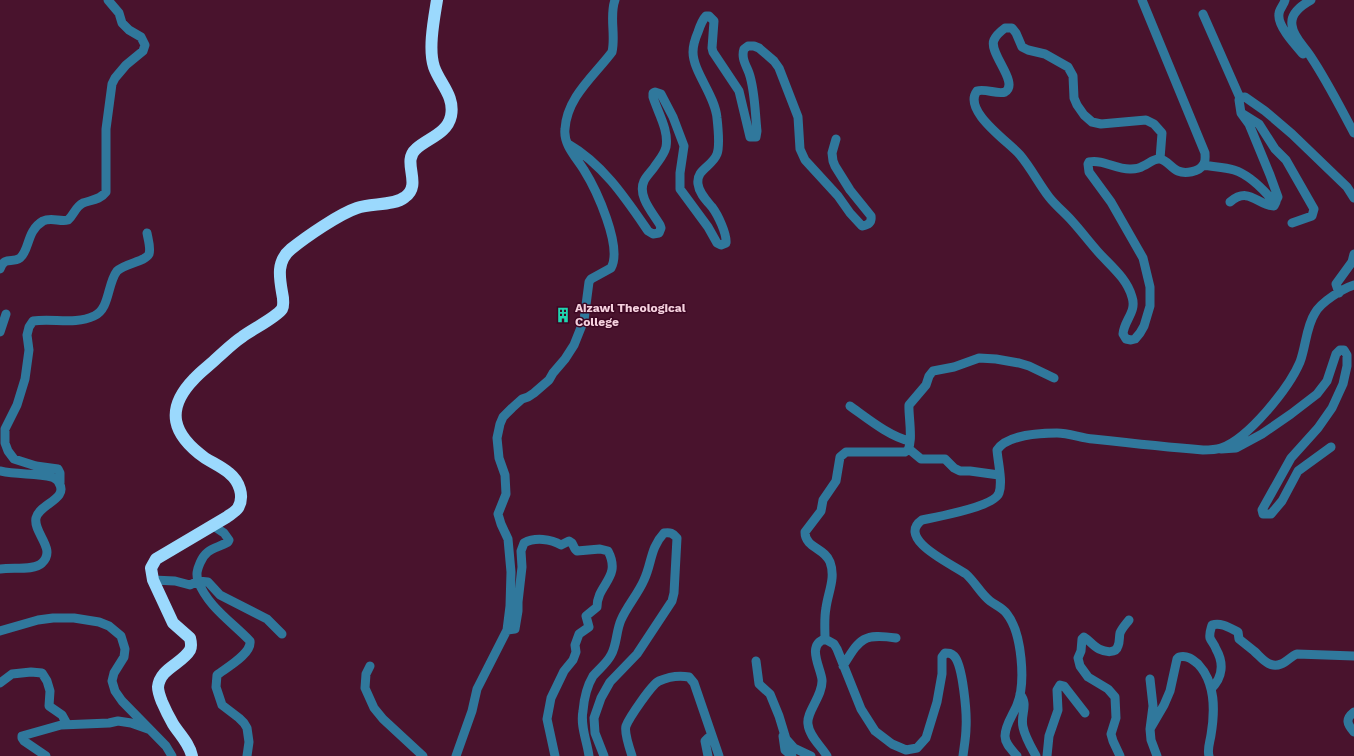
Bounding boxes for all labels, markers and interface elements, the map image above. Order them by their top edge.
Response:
place label: Aizawl Theological College [575,301,686,329]
building icon: Aizawl Theological College [554,306,572,324]

